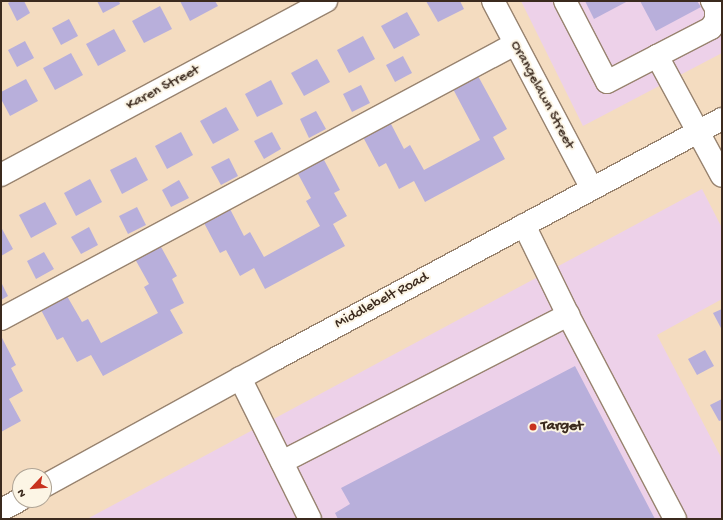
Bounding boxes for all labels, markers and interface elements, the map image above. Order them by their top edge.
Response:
street label: Orangelawn Street [506,38,578,152]
street label: Karen Street [123,61,203,115]
street label: Middlebelt Road [332,269,432,333]
place label: Target [541,418,583,436]
marker: Target [528,422,538,432]
north arrow [12,468,52,508]
text: N [15,487,29,499]

